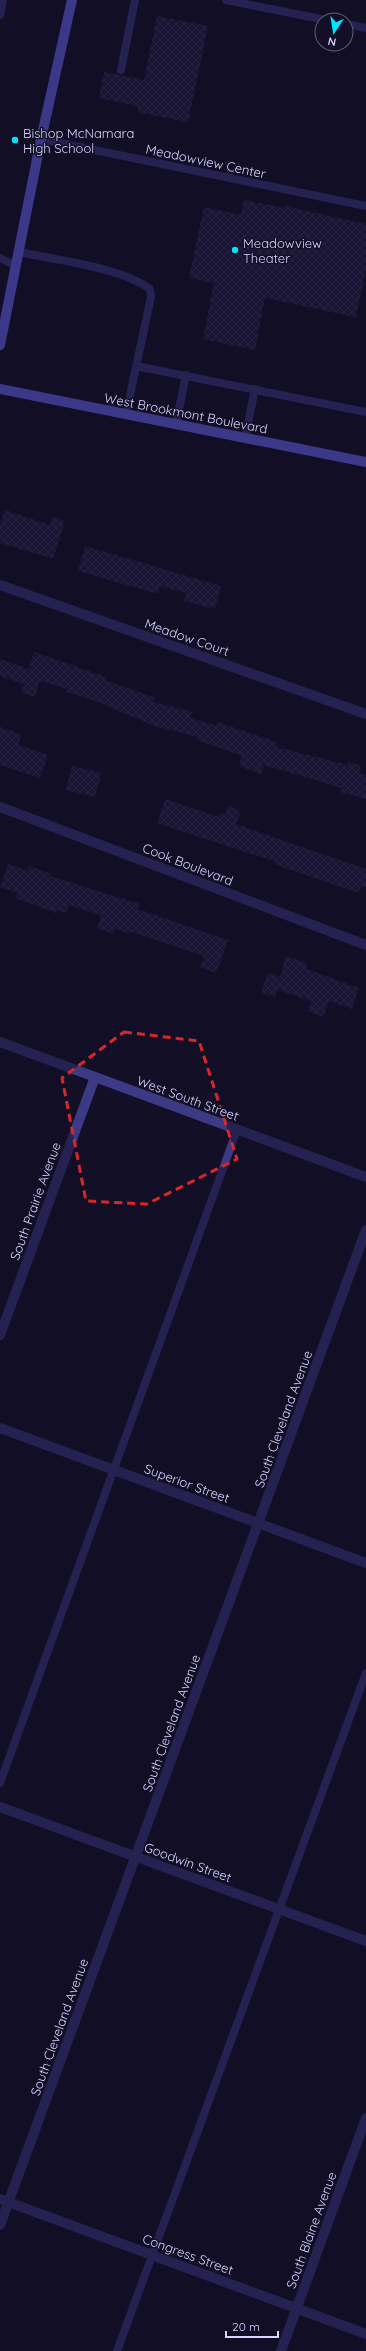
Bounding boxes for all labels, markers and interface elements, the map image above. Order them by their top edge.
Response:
north arrow [314,12,354,52]
text: N [327,34,337,49]
place label: Bishop McNamara High School [23,125,134,156]
marker: Bishop McNamara High School [10,135,20,145]
street label: Meadowview Center [144,140,268,182]
place label: Meadowview Theater [243,235,322,266]
marker: Meadowview Theater [230,245,240,255]
street label: West Brookmont Boulevard [103,389,269,437]
street label: Meadow Court [143,615,231,659]
street label: Cook Boulevard [140,839,236,889]
street label: West South Street [135,1072,241,1124]
street label: South Prairie Avenue [6,1140,64,1262]
street label: South Cleveland Avenue [251,1348,315,1490]
street label: Superior Street [142,1460,232,1506]
street label: South Cleveland Avenue [139,1652,203,1794]
street label: Goodwin Street [142,1839,234,1885]
street label: South Cleveland Avenue [27,1956,91,2098]
street label: South Blaine Avenue [282,2170,340,2290]
street label: Congress Street [140,2230,236,2278]
scale bar [226,2313,278,2339]
text: 20 m [232,2319,260,2334]

